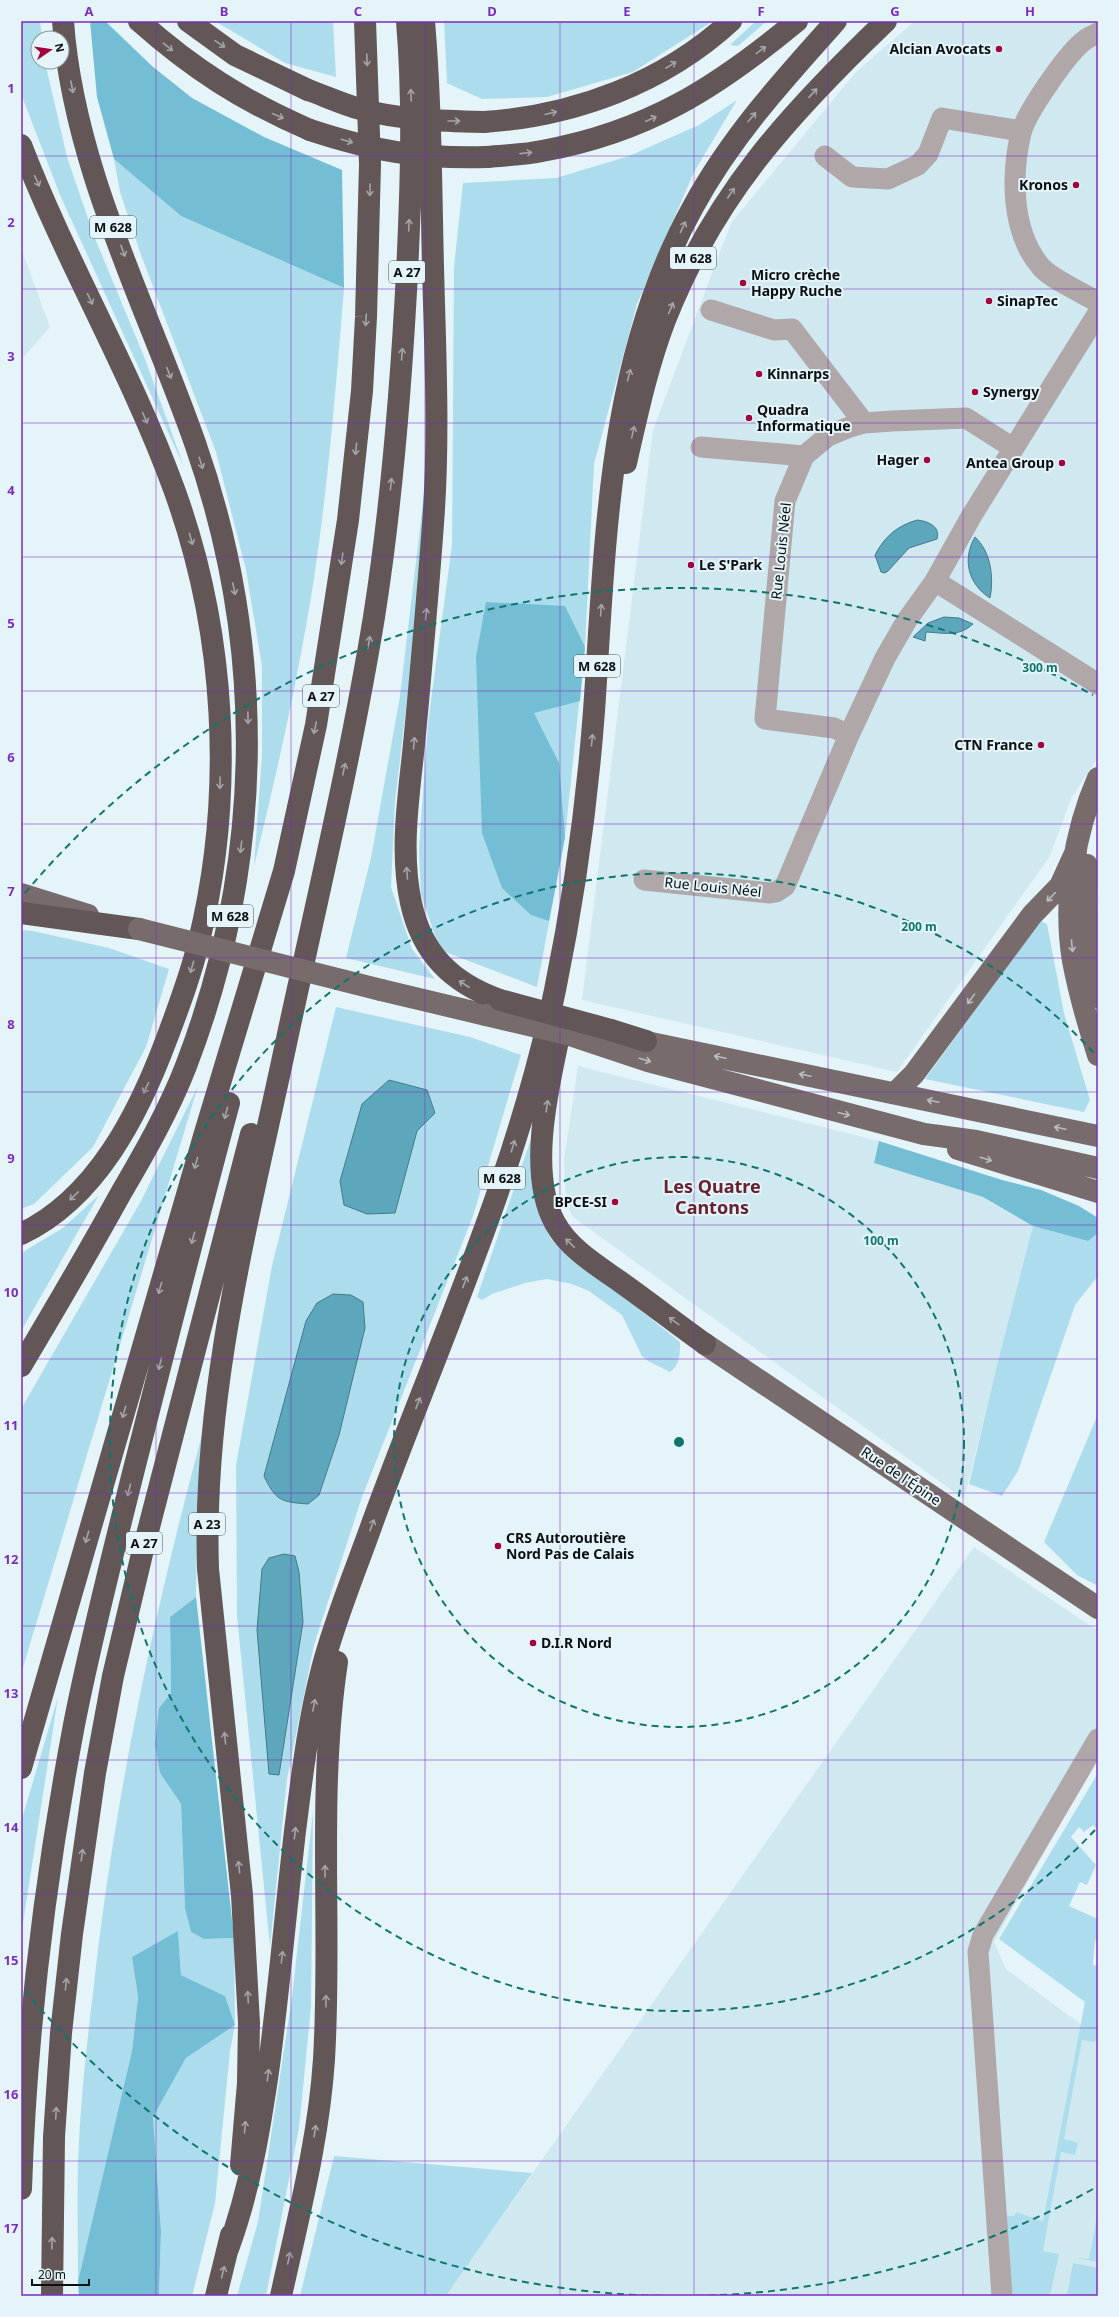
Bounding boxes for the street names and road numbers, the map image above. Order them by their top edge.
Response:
road number: M 628 [90,216,136,238]
road number: M 628 [670,247,716,269]
road number: A 27 [389,261,425,283]
street label: Rue Louis Néel [766,502,795,600]
road number: M 628 [574,655,620,677]
road number: A 27 [303,685,339,707]
street label: Rue Louis Néel [664,872,762,901]
road number: M 628 [207,905,253,927]
road number: M 628 [479,1167,525,1189]
street label: Rue de l'Épine [858,1442,945,1509]
road number: A 23 [189,1513,225,1535]
road number: A 27 [126,1532,162,1554]

